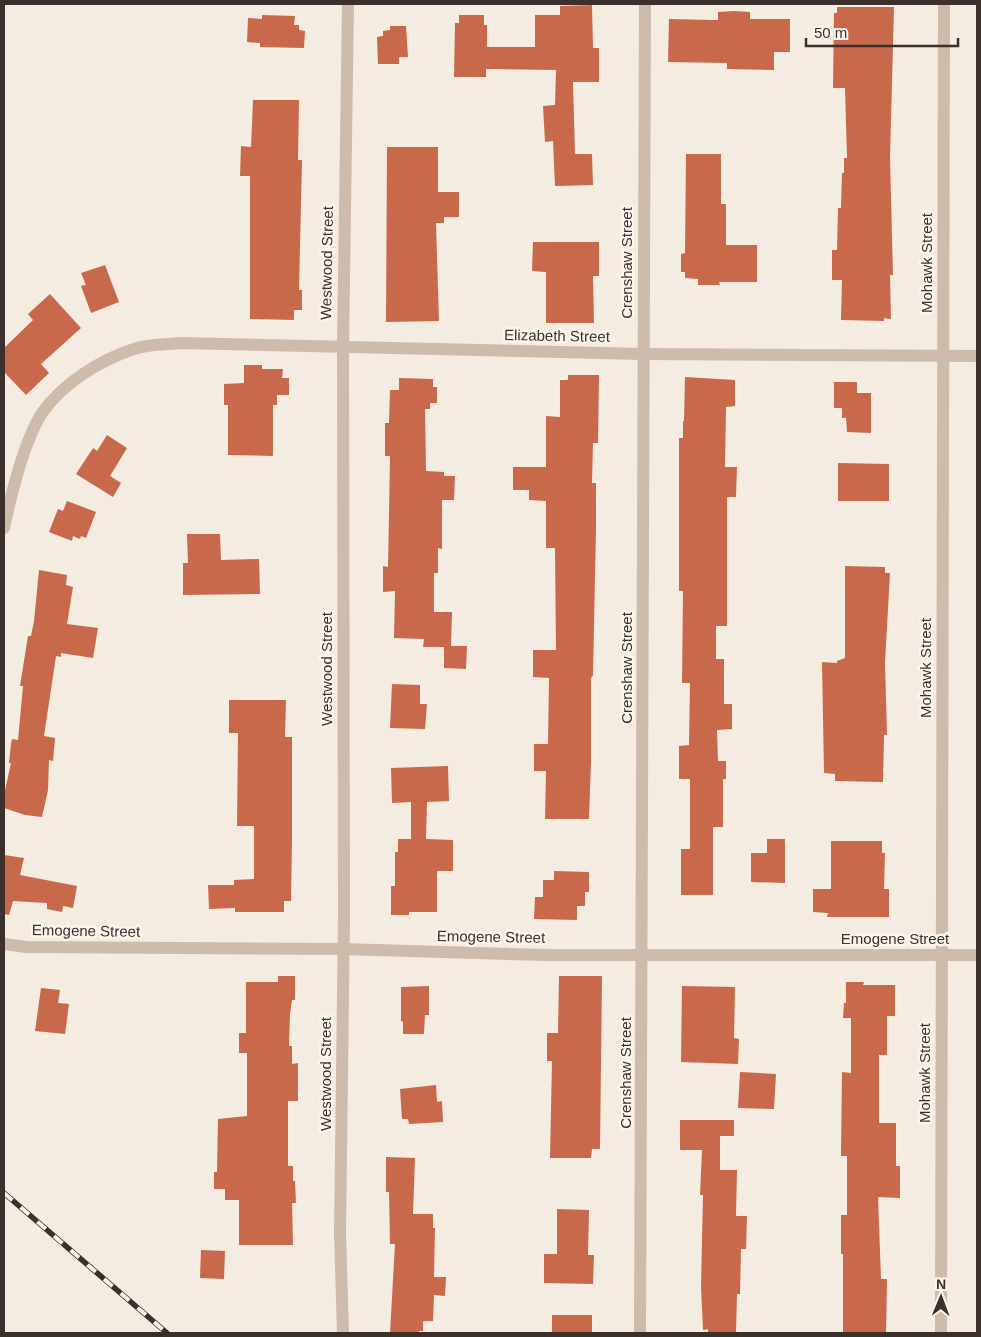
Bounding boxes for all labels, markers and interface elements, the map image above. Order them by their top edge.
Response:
scale bar [806,15,958,47]
text: 50 m [814,24,847,41]
street label: Westwood Street [317,205,336,320]
street label: Crenshaw Street [618,206,635,319]
street label: Mohawk Street [918,212,935,313]
street label: Elizabeth Street [504,326,611,345]
street label: Westwood Street [318,611,335,726]
street label: Crenshaw Street [618,611,635,724]
street label: Mohawk Street [917,617,934,718]
street label: Emogene Street [32,921,141,940]
street label: Emogene Street [437,927,546,946]
street label: Emogene Street [841,930,950,947]
street label: Westwood Street [317,1016,334,1131]
street label: Crenshaw Street [617,1016,634,1129]
street label: Mohawk Street [916,1022,933,1123]
north arrow [916,1272,966,1322]
text: N [936,1276,946,1292]

